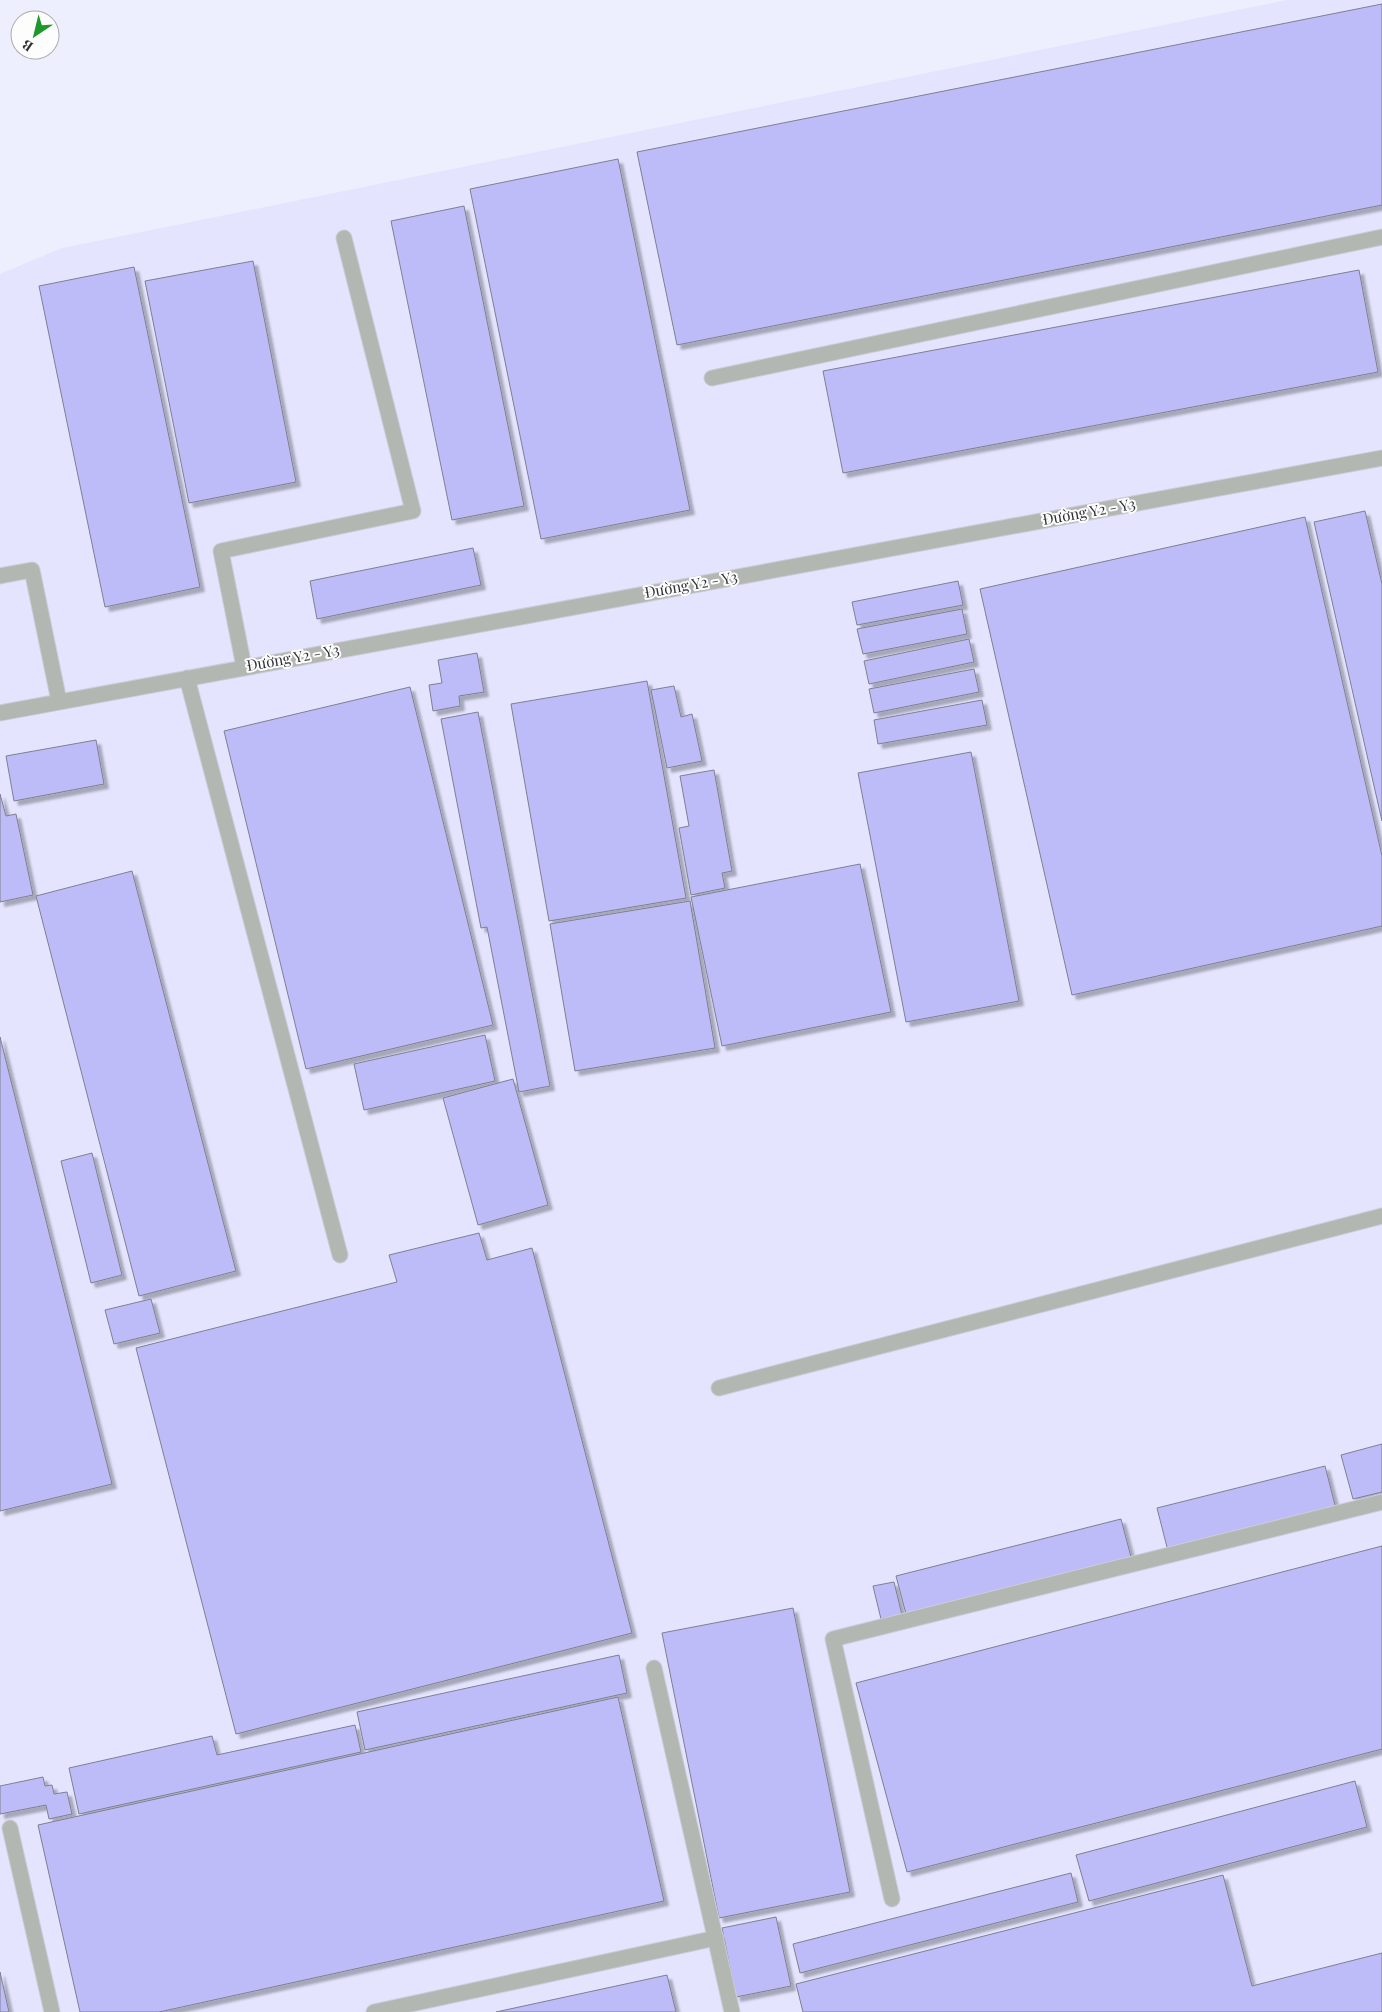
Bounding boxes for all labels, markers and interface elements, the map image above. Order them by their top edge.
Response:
north arrow [10,10,60,60]
text: B [18,36,37,57]
street label: Đường Y2 - Y3 [1041,493,1137,529]
street label: Đường Y2 - Y3 [643,566,739,602]
street label: Đường Y2 - Y3 [245,639,341,675]

